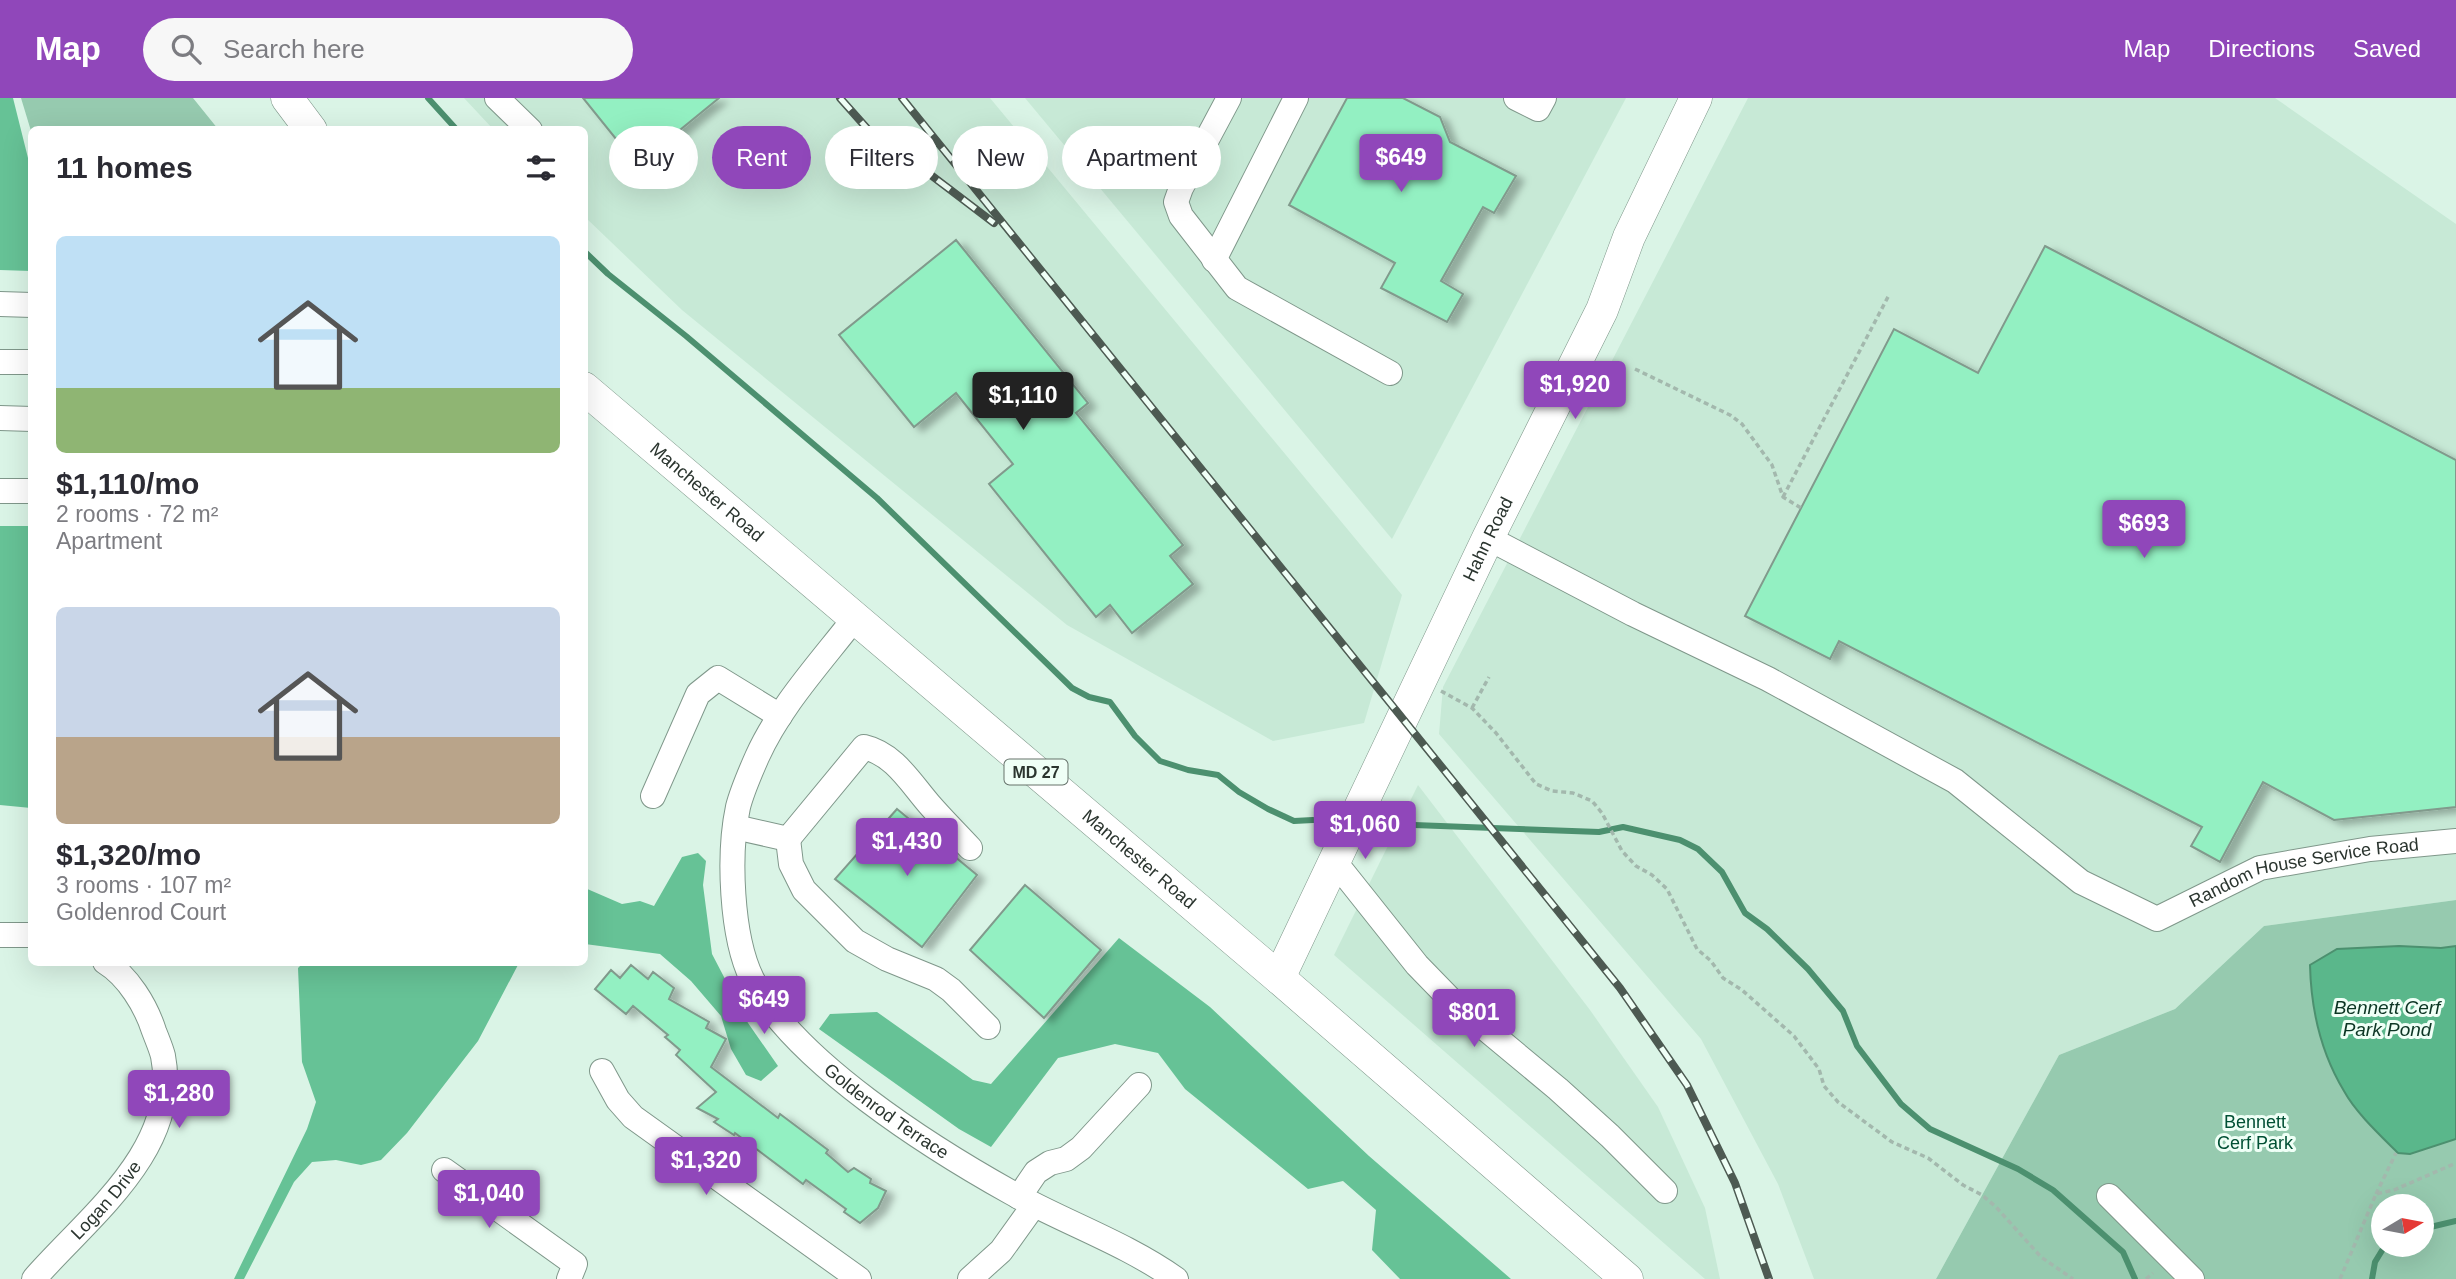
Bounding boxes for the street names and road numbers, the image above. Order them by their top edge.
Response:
street label: Manchester Road [646,439,767,546]
street label: Hahn Road [1459,494,1517,584]
road number: MD 27 [1004,760,1068,785]
street label: Manchester Road [1078,806,1200,913]
street label: Random House Service Road [2186,835,2420,911]
street label: Goldenrod Terrace [820,1059,952,1163]
street label: Logan Drive [67,1157,145,1244]

